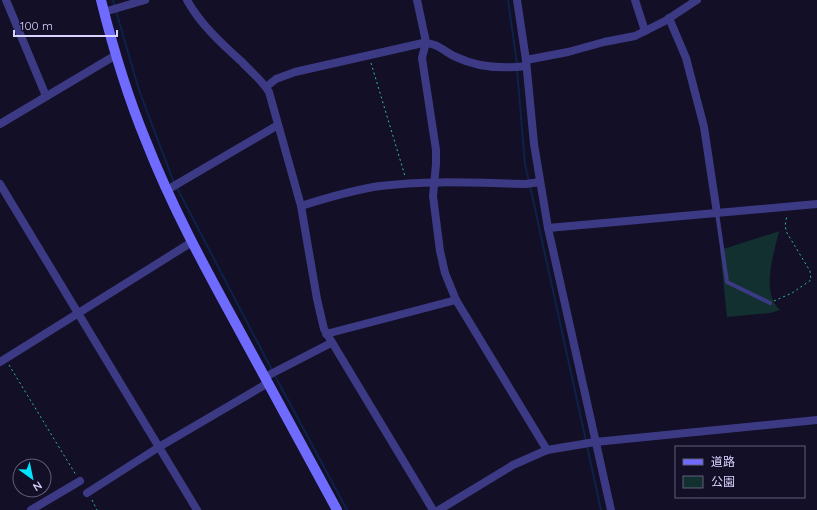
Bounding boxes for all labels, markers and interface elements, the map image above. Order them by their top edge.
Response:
scale bar [14,12,117,38]
text: 100 m [20,18,53,33]
legend [675,446,805,498]
text: 道路 [711,454,735,469]
north arrow [12,458,52,498]
text: 公園 [711,474,735,489]
text: N [30,478,45,494]

